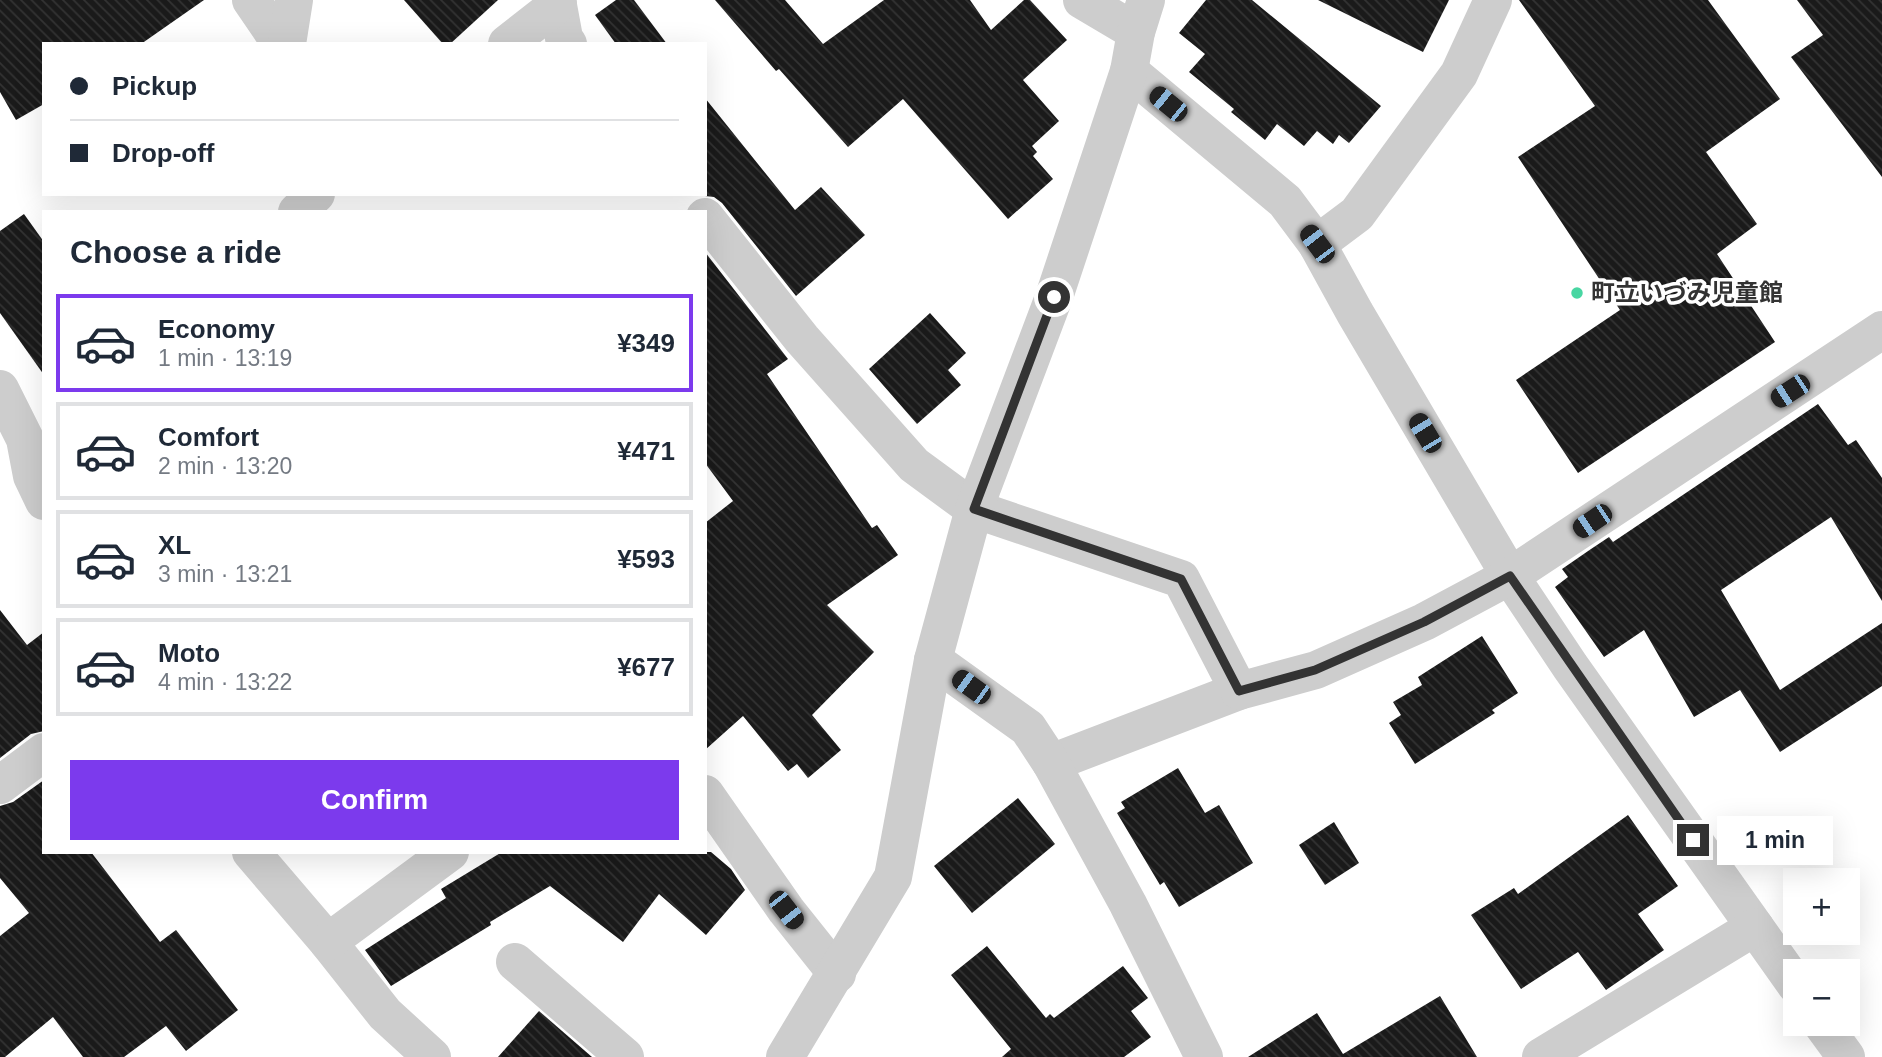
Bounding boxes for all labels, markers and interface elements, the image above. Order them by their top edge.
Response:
text: Pickup [112,71,197,101]
car [1146,83,1191,125]
text: Drop-off [112,138,215,168]
car [1296,221,1339,267]
text: Choose a ride [70,234,282,270]
place label: 町立いづみ児童館 [1591,279,1783,306]
route start [1038,281,1070,313]
marker: 町立いづみ児童館 [1569,285,1585,301]
icon: car [74,312,137,375]
text: Economy [158,314,275,344]
text: ¥349 [617,328,675,358]
text: 1 min · 13:19 [158,345,292,371]
car [1767,371,1814,411]
car [1406,410,1445,456]
icon: car [74,420,137,483]
text: Comfort [158,422,259,452]
text: ¥471 [617,436,675,466]
text: 2 min · 13:20 [158,453,292,479]
car [1569,501,1616,541]
icon: car [74,528,137,591]
text: XL [158,530,191,560]
text: ¥593 [617,544,675,574]
text: 3 min · 13:21 [158,561,292,587]
icon: car [74,636,137,699]
text: Moto [158,638,220,668]
text: ¥677 [617,652,675,682]
car [948,666,995,708]
text: 4 min · 13:22 [158,669,292,695]
button: Confirm [70,760,679,840]
callout: 1 min [1718,816,1833,864]
route end [1677,824,1709,856]
text: 1 min [1745,827,1805,853]
map controls [1783,868,1860,1036]
button: + [1783,868,1860,945]
car [765,887,808,933]
button: − [1783,959,1860,1036]

